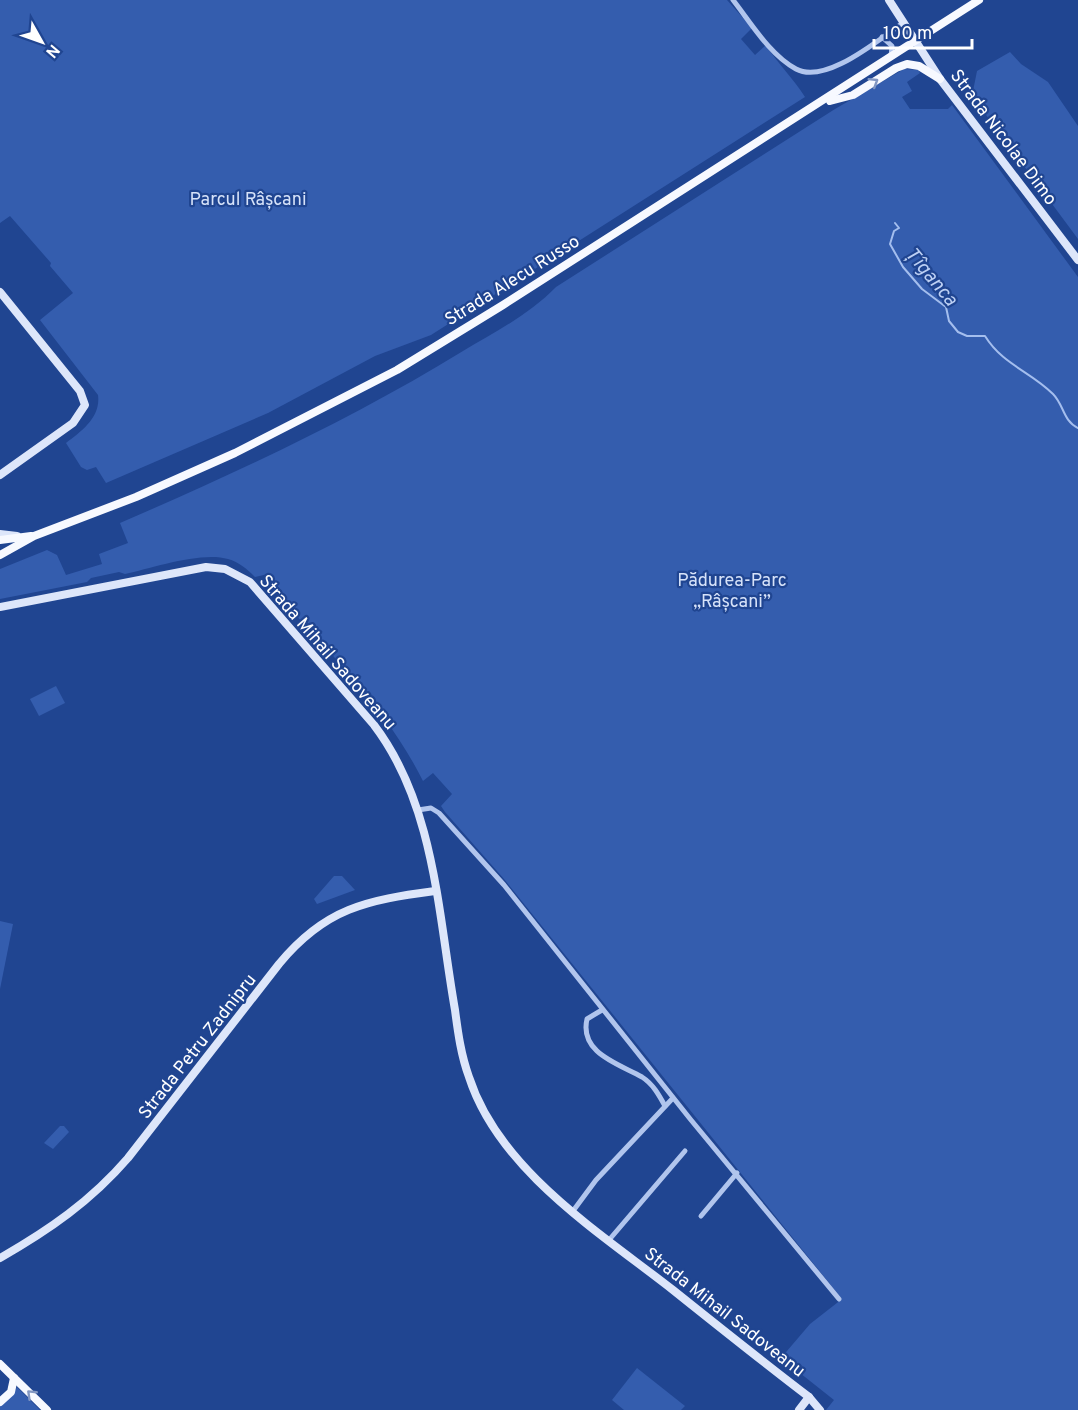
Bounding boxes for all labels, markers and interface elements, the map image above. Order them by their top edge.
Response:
north arrow [12,12,72,72]
scale bar [874,12,972,50]
text: 100 m [883,23,932,46]
text: N [41,40,63,61]
street label: Strada Nicolae Dimo [944,65,1061,210]
one-way arrow [868,77,878,89]
park label: Parcul Râșcani [190,189,306,212]
street label: Strada Alecu Russo [441,230,585,332]
water label: Țîganca [898,242,963,313]
park label: Pădurea-Parc „Râșcani” [677,570,787,614]
street label: Strada Mihail Sadoveanu [253,571,401,735]
street label: Strada Petru Zadnipru [134,970,262,1124]
street label: Strada Mihail Sadoveanu [639,1243,809,1383]
one-way arrow [27,1390,38,1401]

